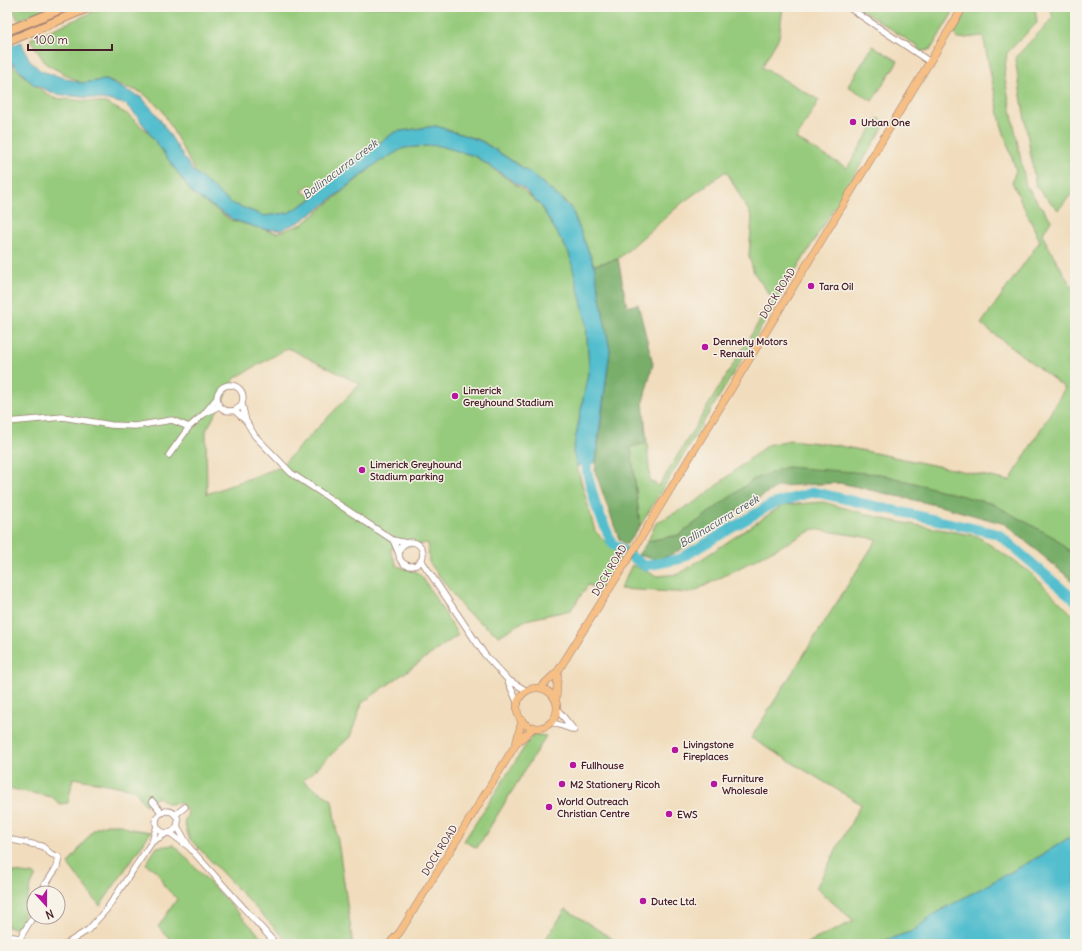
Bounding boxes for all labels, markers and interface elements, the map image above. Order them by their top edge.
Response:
scale bar [28,26,112,52]
text: 100 m [34,32,68,47]
place label: Urban One [861,116,911,129]
marker: Urban One [848,117,858,127]
water label: Ballinacurra creek [300,135,381,202]
street label: DOCK ROAD [757,265,798,321]
place label: Tara Oil [819,280,854,293]
marker: Tara Oil [806,281,816,291]
place label: Dennehy Motors - Renault [713,335,788,360]
marker: Dennehy Motors - Renault [700,342,710,352]
place label: Limerick Greyhound Stadium [463,384,554,409]
marker: Limerick Greyhound Stadium [450,391,460,401]
place label: Limerick Greyhound Stadium parking [370,458,462,483]
marker: Limerick Greyhound Stadium parking [357,465,367,475]
water label: Ballinacurra creek [677,491,763,550]
street label: DOCK ROAD [589,542,630,598]
place label: Livingstone Fireplaces [683,738,734,763]
marker: Livingstone Fireplaces [670,745,680,755]
place label: Fullhouse [581,759,624,772]
marker: Fullhouse [568,760,578,770]
place label: Furniture Wholesale [722,772,769,797]
place label: M2 Stationery Ricoh [570,778,660,791]
marker: M2 Stationery Ricoh [557,779,567,789]
marker: Furniture Wholesale [709,779,719,789]
place label: World Outreach Christian Centre [557,795,630,820]
marker: World Outreach Christian Centre [544,802,554,812]
place label: EWS [677,808,698,821]
marker: EWS [664,809,674,819]
street label: DOCK ROAD [419,822,460,878]
north arrow [26,885,66,925]
place label: Dutec Ltd. [651,895,697,908]
marker: Dutec Ltd. [638,896,648,906]
text: N [44,906,56,922]

